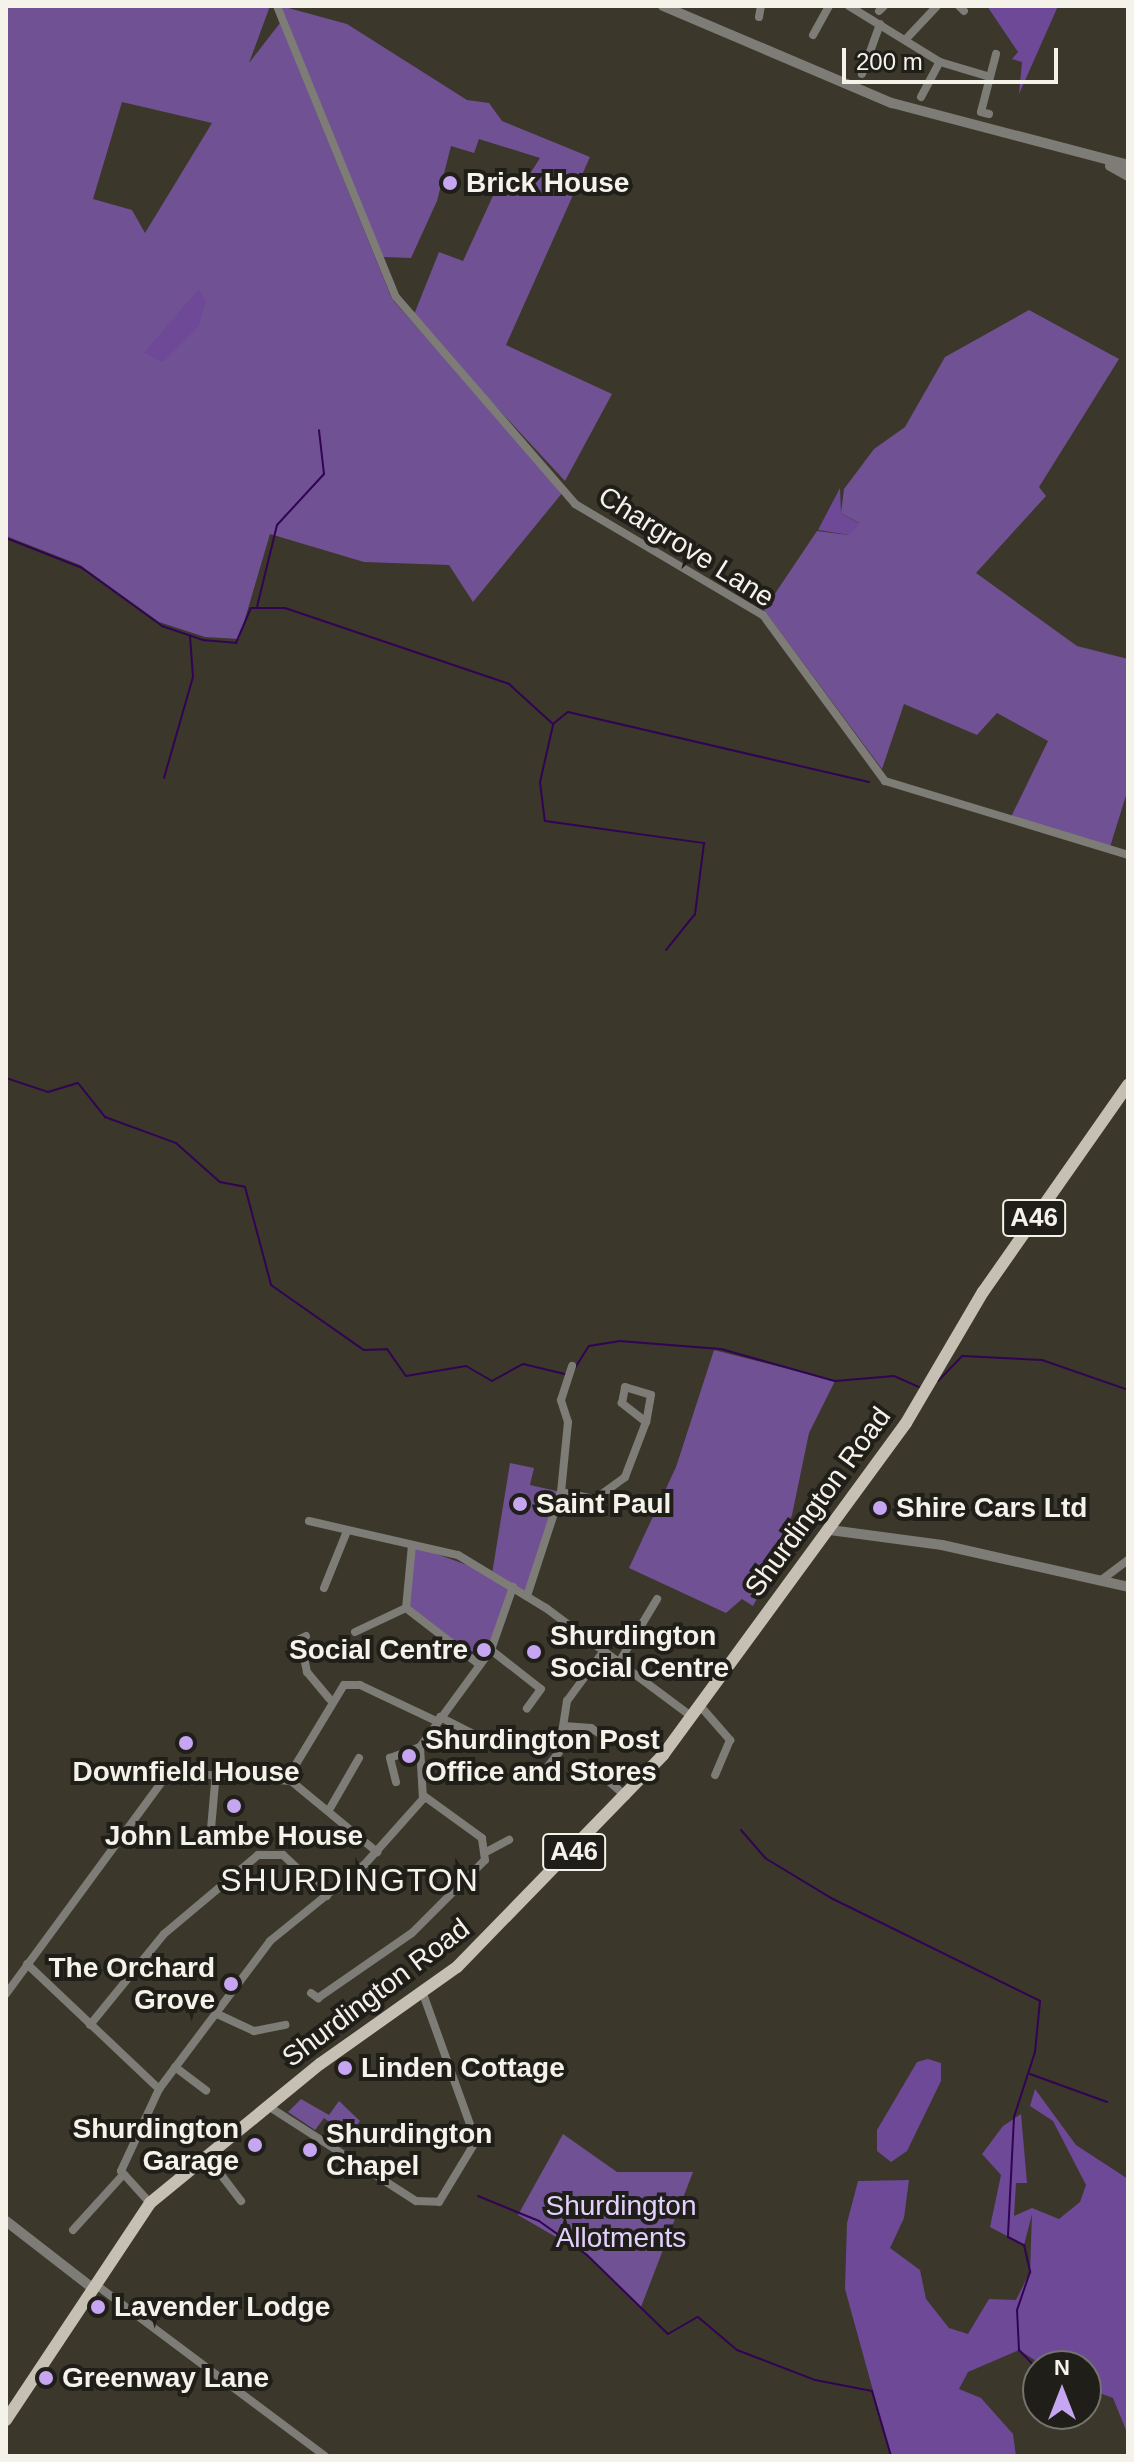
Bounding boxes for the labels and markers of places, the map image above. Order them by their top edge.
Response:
place label: Brick House [466,166,629,200]
marker: Brick House [441,174,459,192]
place label: Saint Paul [536,1487,671,1521]
place label: Shire Cars Ltd [896,1491,1087,1525]
marker: Saint Paul [511,1495,529,1513]
marker: Shire Cars Ltd [871,1499,889,1517]
place label: Shurdington Social Centre [550,1619,729,1685]
place label: Social Centre [289,1633,468,1667]
marker: Social Centre [475,1641,493,1659]
marker: Shurdington Social Centre [525,1643,543,1661]
place label: Shurdington Post Office and Stores [425,1723,660,1789]
marker: Downfield House [177,1734,195,1752]
marker: Shurdington Post Office and Stores [400,1747,418,1765]
place label: Downfield House [72,1755,300,1789]
marker: John Lambe House [225,1797,243,1815]
place label: John Lambe House [105,1819,363,1853]
place label: The Orchard Grove [49,1951,215,2017]
marker: The Orchard Grove [222,1975,240,1993]
place label: Linden Cottage [361,2051,565,2085]
marker: Linden Cottage [336,2059,354,2077]
place label: Shurdington Garage [73,2112,239,2178]
place label: Shurdington Chapel [326,2117,492,2183]
marker: Shurdington Garage [246,2136,264,2154]
marker: Shurdington Chapel [301,2141,319,2159]
place label: Lavender Lodge [114,2290,330,2324]
marker: Lavender Lodge [89,2298,107,2316]
place label: Greenway Lane [62,2361,269,2395]
marker: Greenway Lane [37,2369,55,2387]

